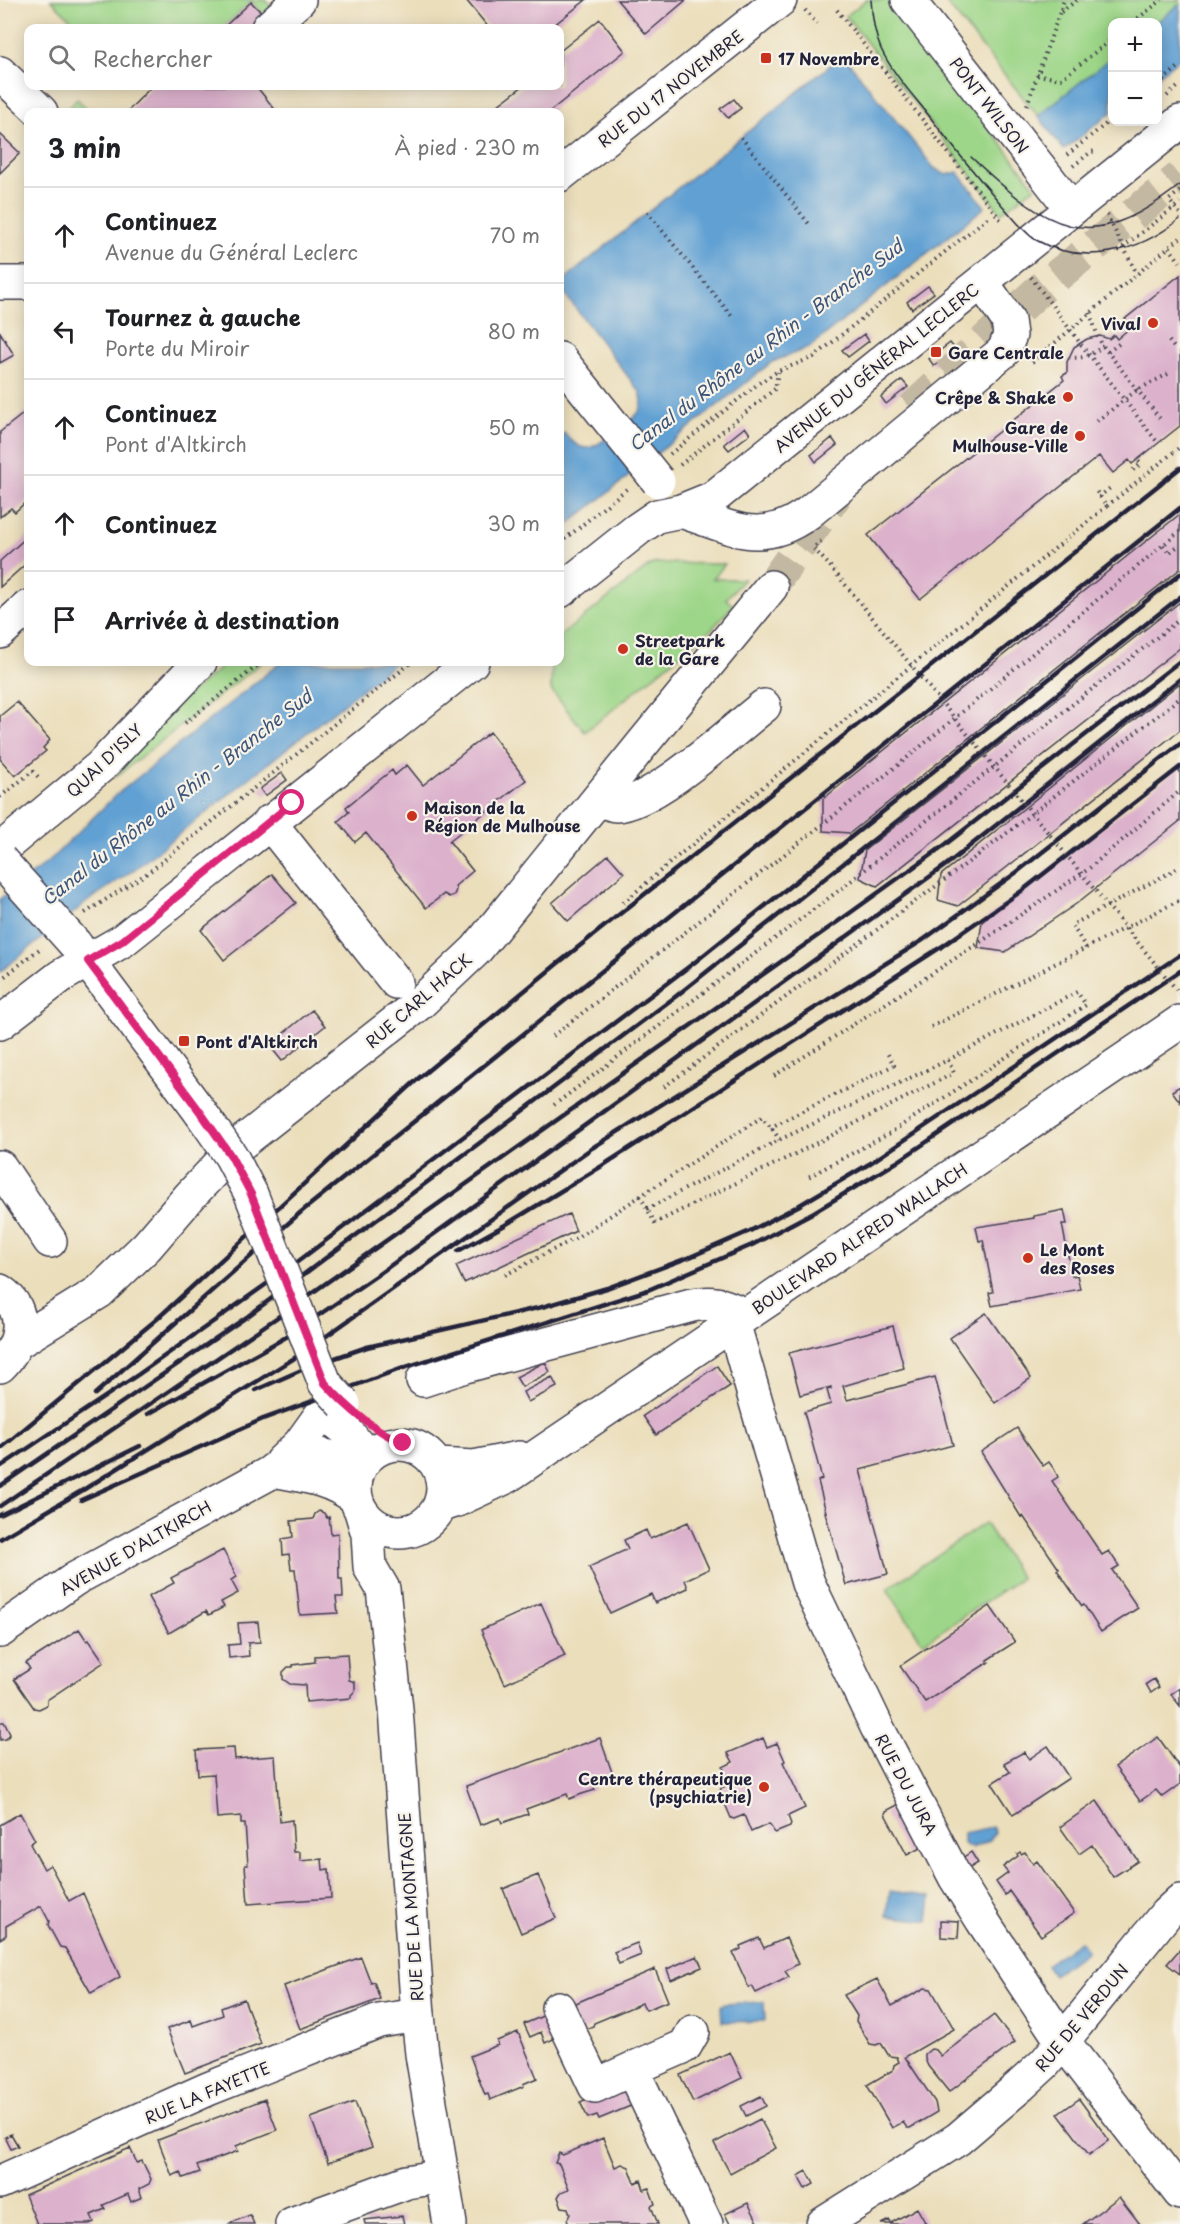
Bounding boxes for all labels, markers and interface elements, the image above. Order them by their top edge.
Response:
map controls [1108,18,1162,126]
button: + [1108,18,1162,72]
street label: RUE DU 17 NOVEMBRE [592,23,748,153]
search box [24,24,564,90]
icon: search [45,41,78,74]
text: Rechercher [93,41,212,74]
place label: 17 Novembre [778,46,880,70]
marker: 17 Novembre [759,51,773,65]
street label: PONT WILSON [945,52,1035,158]
button: − [1108,72,1162,126]
text: 3 min [48,128,121,167]
text: À pied · 230 m [395,132,540,162]
text: Continuez [105,204,217,237]
icon: ahead [48,219,81,252]
text: 70 m [490,220,540,250]
water label: Canal du Rhône au Rhin - Branche Sud [622,231,910,457]
text: Avenue du Général Leclerc [105,237,358,267]
street label: AVENUE DU GÉNÉRAL LECLERC [768,277,984,457]
text: Tournez à gauche [105,300,301,333]
place label: Vival [1101,311,1141,335]
icon: left [48,315,81,348]
text: 80 m [488,316,540,346]
marker: Vival [1146,316,1160,330]
text: Porte du Miroir [105,333,249,363]
place label: Gare Centrale [948,340,1064,364]
marker: Gare Centrale [929,345,943,359]
place label: Crêpe & Shake [935,385,1056,409]
marker: Crêpe & Shake [1061,390,1075,404]
text: Continuez [105,396,217,429]
icon: ahead [48,411,81,444]
text: 50 m [488,412,540,442]
place label: Gare de Mulhouse-Ville [952,415,1068,457]
text: Pont d'Altkirch [105,429,247,459]
marker: Gare de Mulhouse-Ville [1073,429,1087,443]
icon: ahead [48,507,81,540]
text: Continuez [105,507,217,540]
text: 30 m [487,508,540,538]
icon: arrive [48,603,81,636]
text: Arrivée à destination [105,603,339,636]
place label: Streetpark de la Gare [635,628,725,670]
marker: Streetpark de la Gare [616,642,630,656]
water label: Canal du Rhône au Rhin - Branche Sud [35,681,320,911]
street label: QUAI D'ISLY [61,718,147,802]
route start [278,789,304,815]
place label: Maison de la Région de Mulhouse [424,795,581,837]
marker: Maison de la Région de Mulhouse [405,809,419,823]
street label: RUE CARL HACK [360,947,476,1053]
place label: Pont d'Altkirch [196,1029,318,1053]
marker: Pont d'Altkirch [177,1034,191,1048]
street label: BOULEVARD ALFRED WALLACH [746,1157,972,1319]
place label: Le Mont des Roses [1040,1237,1115,1279]
marker: Le Mont des Roses [1021,1251,1035,1265]
route end [389,1429,415,1455]
street label: AVENUE D'ALTKIRCH [55,1494,215,1600]
street label: RUE DU JURA [870,1729,944,1839]
place label: Centre thérapeutique (psychiatrie) [578,1766,752,1808]
marker: Centre thérapeutique (psychiatrie) [757,1780,771,1794]
street label: RUE DE LA MONTAGNE [391,1812,429,2002]
street label: RUE DE VERDUN [1029,1958,1133,2076]
street label: RUE LA FAYETTE [141,2055,273,2129]

